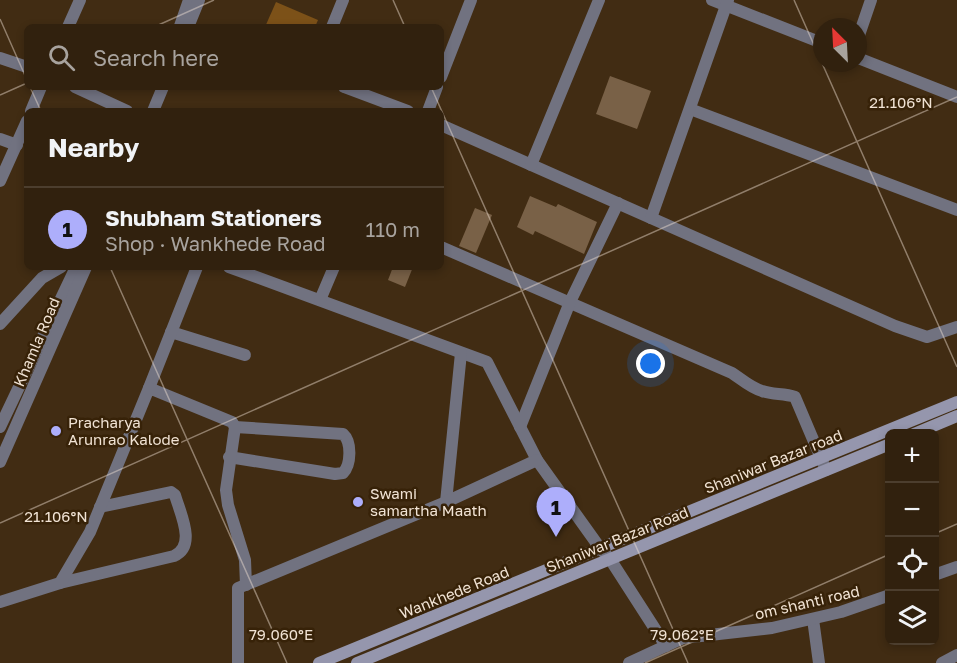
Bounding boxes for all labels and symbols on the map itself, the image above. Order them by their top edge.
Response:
north arrow [813,18,867,72]
text: 21.106°N [869,93,933,111]
street label: Khamla Road [9,295,63,389]
your location [636,349,665,378]
place label: Pracharya Arunrao Kalode [68,413,180,448]
marker: Pracharya Arunrao Kalode [49,424,63,438]
street label: Shaniwar Bazar road [701,425,845,497]
place label: Swami samartha Maath [370,484,487,519]
pin: 1 [536,488,576,537]
marker: Swami samartha Maath [351,495,365,509]
street label: Shaniwar Bazar Road [543,502,691,576]
text: 21.106°N [24,507,88,525]
street label: Wankhede Road [397,562,511,622]
street label: om shanti road [753,581,861,623]
text: 79.060°E [249,625,313,643]
text: 79.062°E [650,625,714,643]

